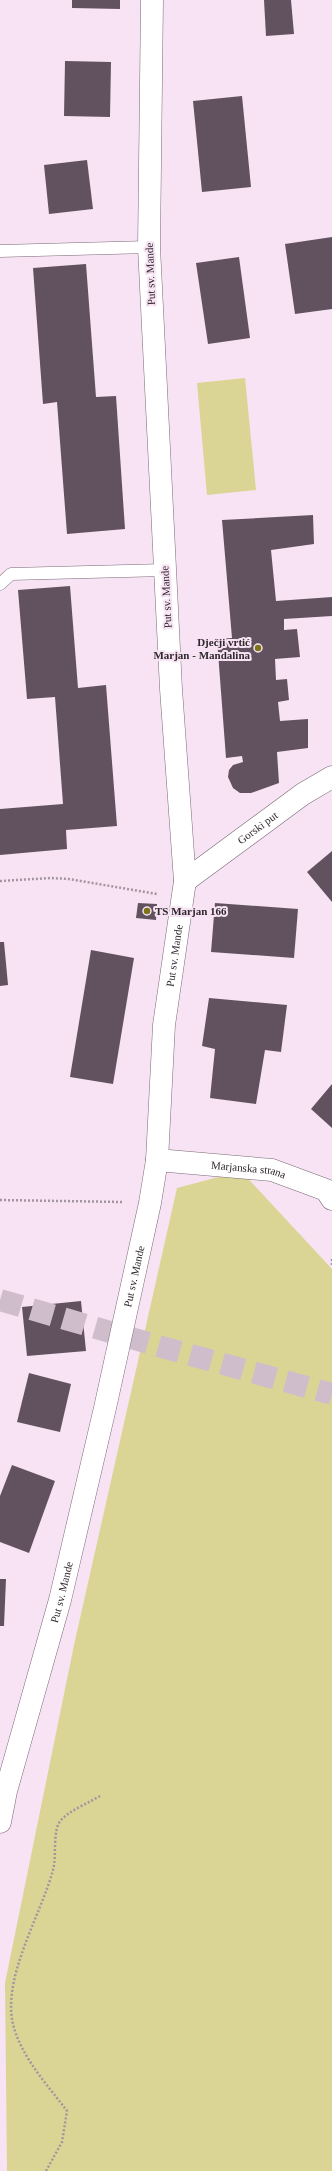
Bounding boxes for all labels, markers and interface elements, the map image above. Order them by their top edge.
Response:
street label: Put sv. Mande [143,242,157,305]
street label: Put sv. Mande [158,565,174,629]
place label: Dječji vrtić Marjan - Mandalina [153,636,250,661]
marker: Dječji vrtić Marjan - Mandalina [253,643,263,653]
street label: Gorski put [235,809,280,846]
place label: TS Marjan 166 [155,905,227,917]
marker: TS Marjan 166 [142,906,152,916]
street label: Put sv. Mande [164,924,185,987]
street label: Marjanska strana [211,1159,288,1181]
street label: Put sv. Mande [121,1244,146,1308]
street label: Put sv. Mande [48,1560,75,1624]

